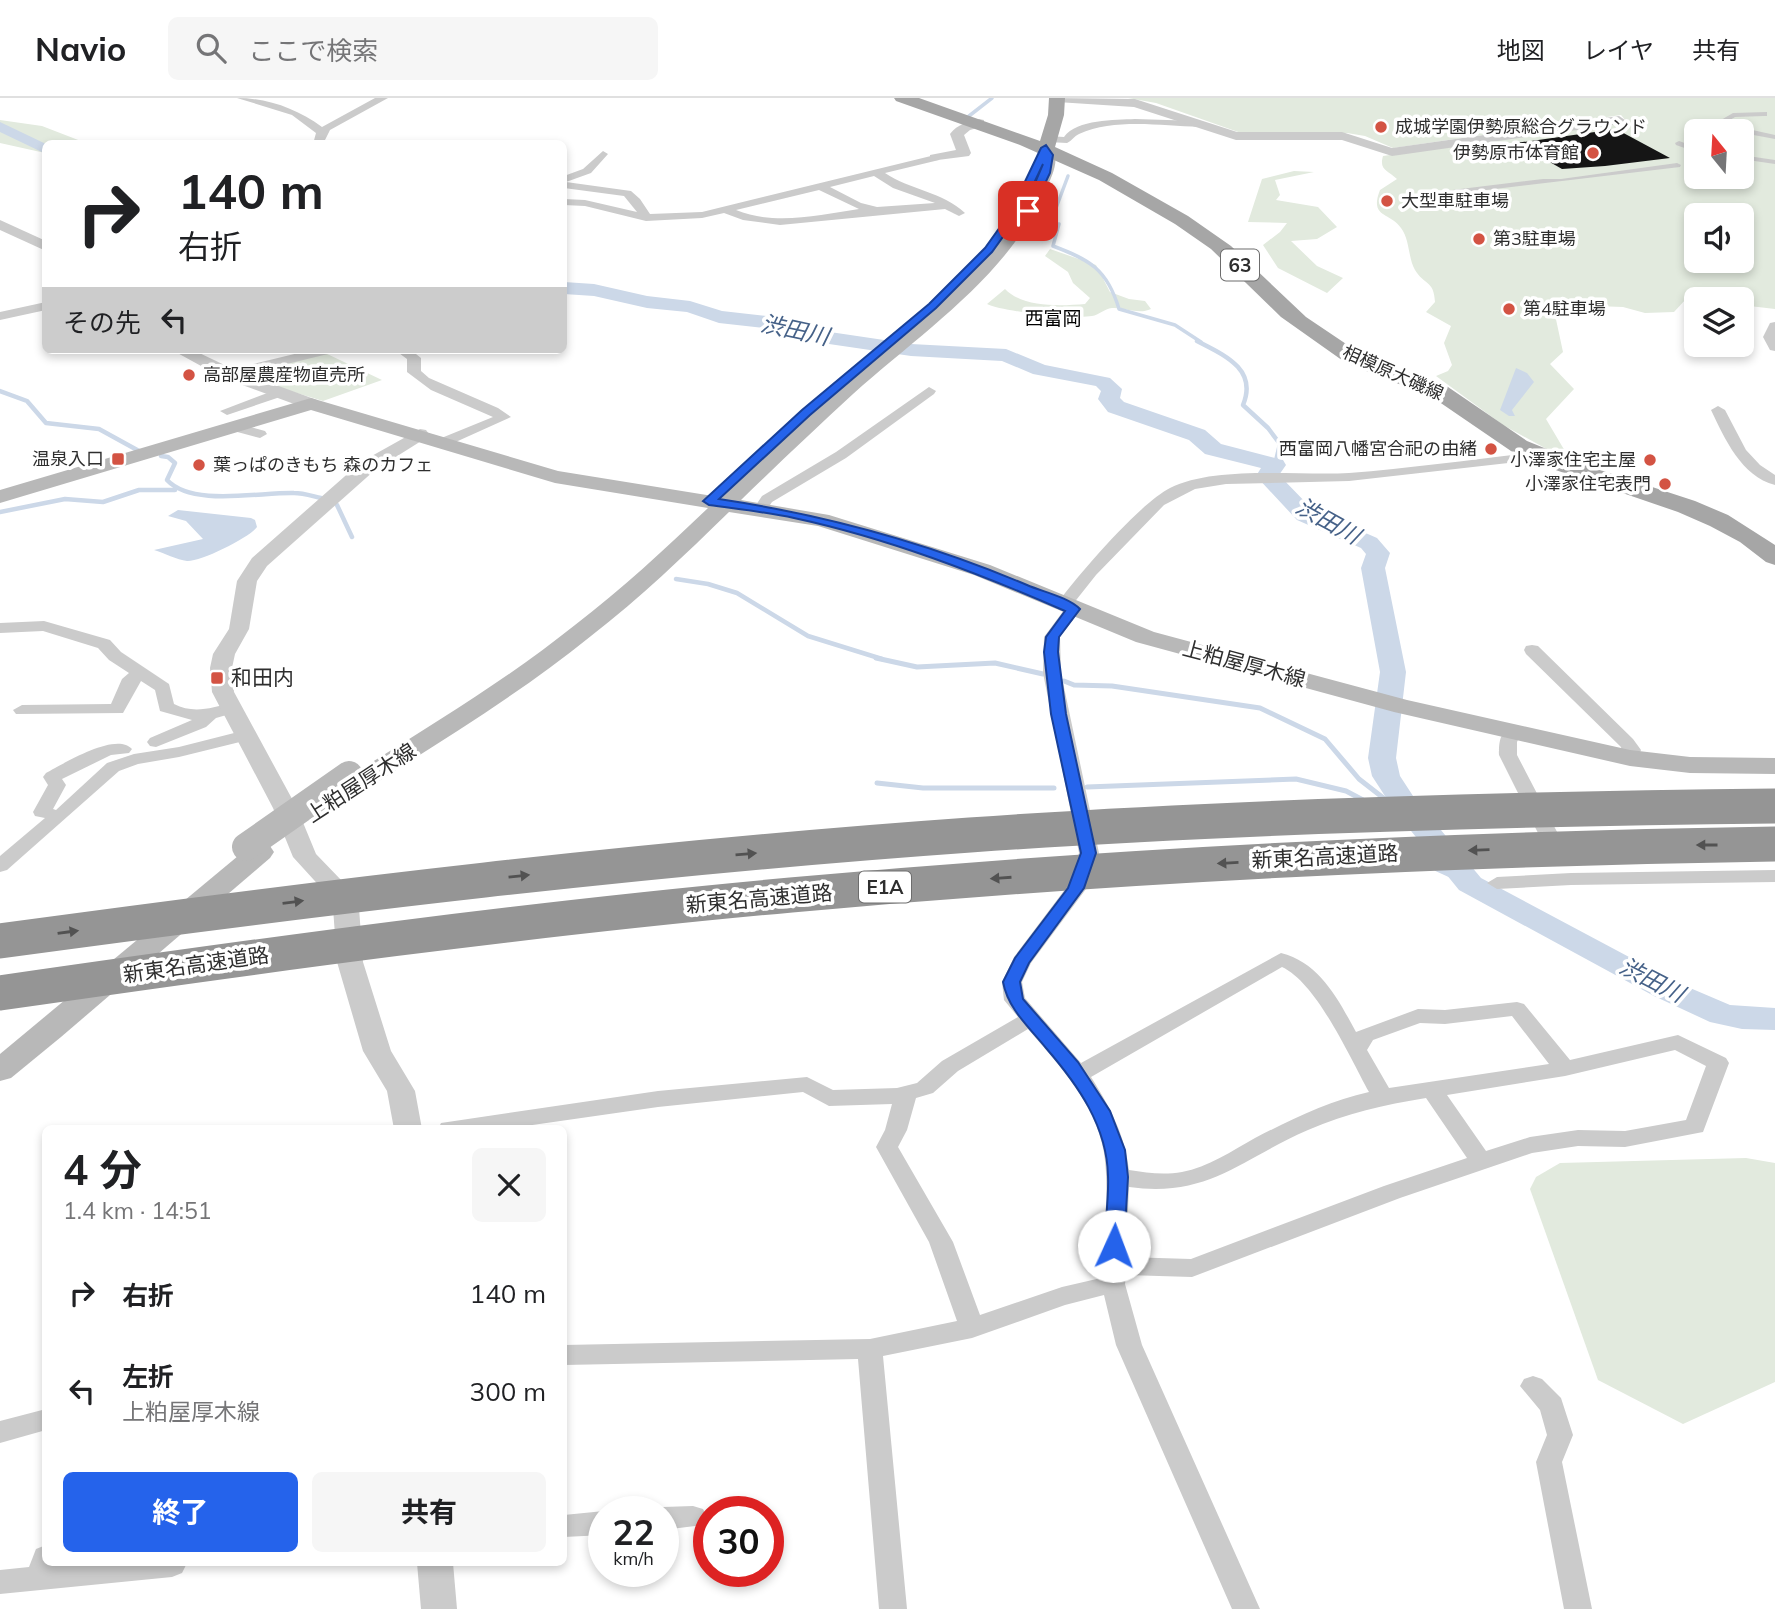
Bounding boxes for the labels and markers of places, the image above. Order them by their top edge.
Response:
place label: 成城学園伊勢原総合グラウンド [1395,115,1647,138]
marker: 成城学園伊勢原総合グラウンド [1373,119,1389,135]
place label: 伊勢原市体育館 [1453,141,1579,164]
marker: 伊勢原市体育館 [1585,145,1601,161]
pin [998,181,1058,241]
place label: 大型車駐車場 [1401,189,1509,212]
marker: 大型車駐車場 [1379,193,1395,209]
place label: 第3駐車場 [1493,227,1576,250]
marker: 第3駐車場 [1471,231,1487,247]
place label: 第4駐車場 [1523,297,1606,320]
marker: 第4駐車場 [1501,301,1517,317]
place label: 高部屋農産物直売所 [203,363,365,386]
marker: 高部屋農産物直売所 [181,367,197,383]
place label: 西富岡八幡宮合祀の由緒 [1279,437,1477,460]
marker: 西富岡八幡宮合祀の由緒 [1483,441,1499,457]
place label: 温泉入口 [32,447,104,470]
place label: 小澤家住宅主屋 [1510,448,1636,471]
marker: 温泉入口 [110,451,126,467]
marker: 小澤家住宅主屋 [1642,452,1658,468]
place label: 葉っぱのきもち 森のカフェ [213,453,433,476]
marker: 葉っぱのきもち 森のカフェ [191,457,207,473]
place label: 小澤家住宅表門 [1525,472,1651,495]
marker: 小澤家住宅表門 [1657,476,1673,492]
place label: 和田内 [231,664,294,690]
marker: 和田内 [209,670,225,686]

